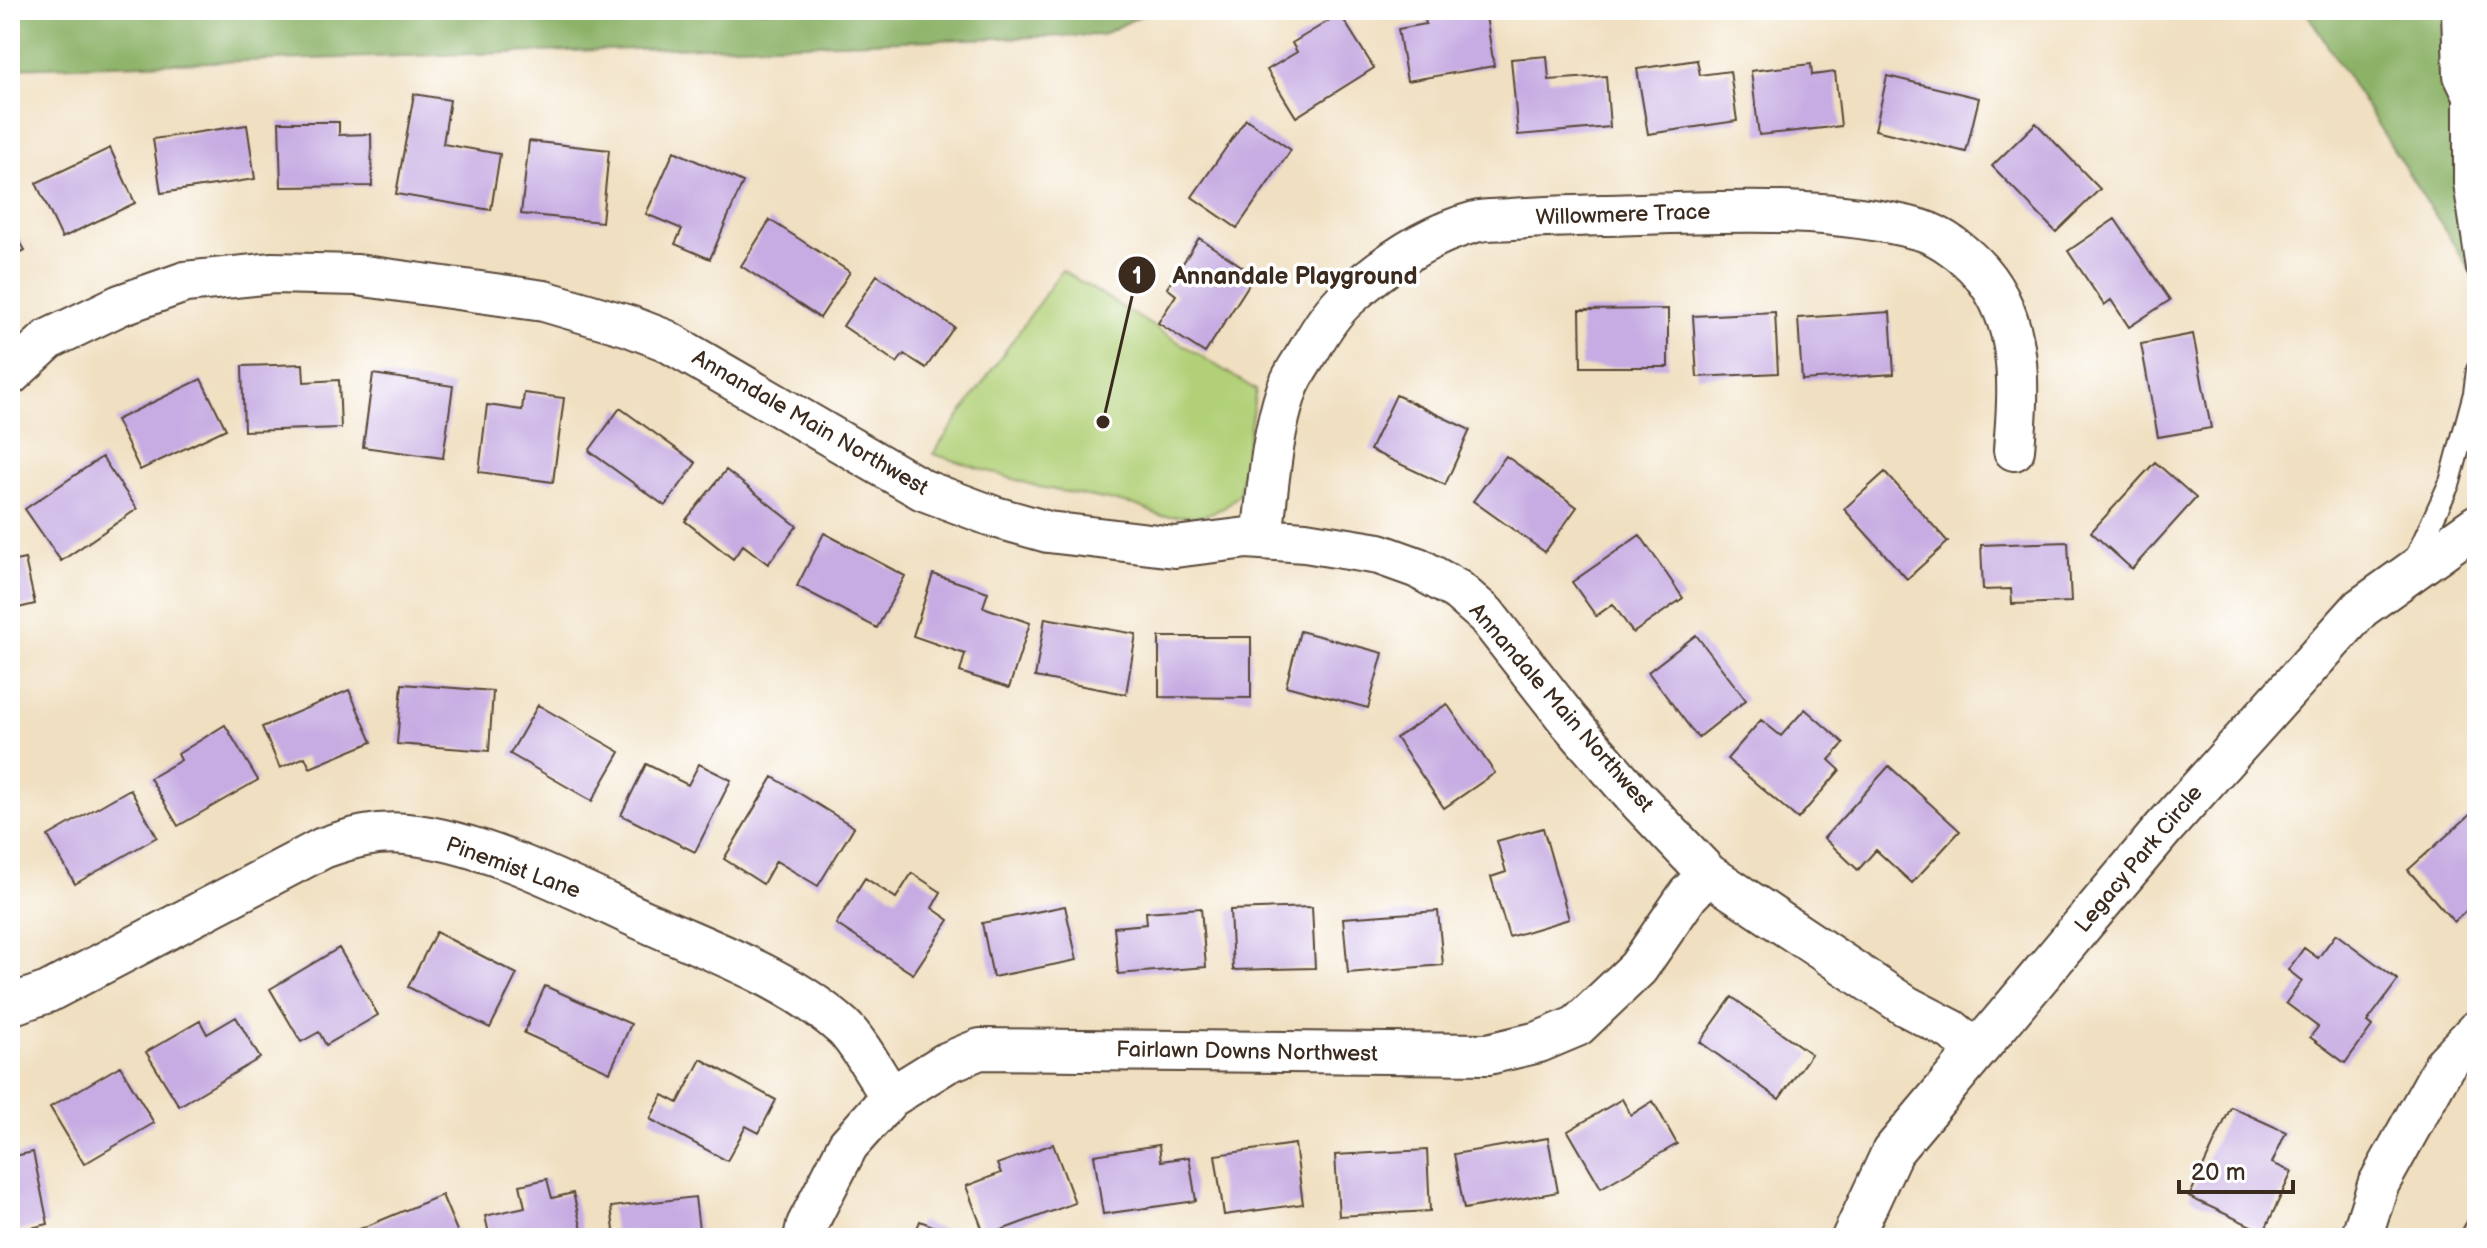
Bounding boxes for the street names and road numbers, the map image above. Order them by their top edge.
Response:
street label: Willowmere Trace [1535,198,1711,232]
street label: Annandale Main Northwest [687,344,933,502]
street label: Annandale Main Northwest [1463,598,1659,818]
street label: Legacy Park Circle [2069,780,2209,938]
street label: Pinemist Lane [442,831,584,905]
street label: Fairlawn Downs Northwest [1116,1036,1378,1068]

